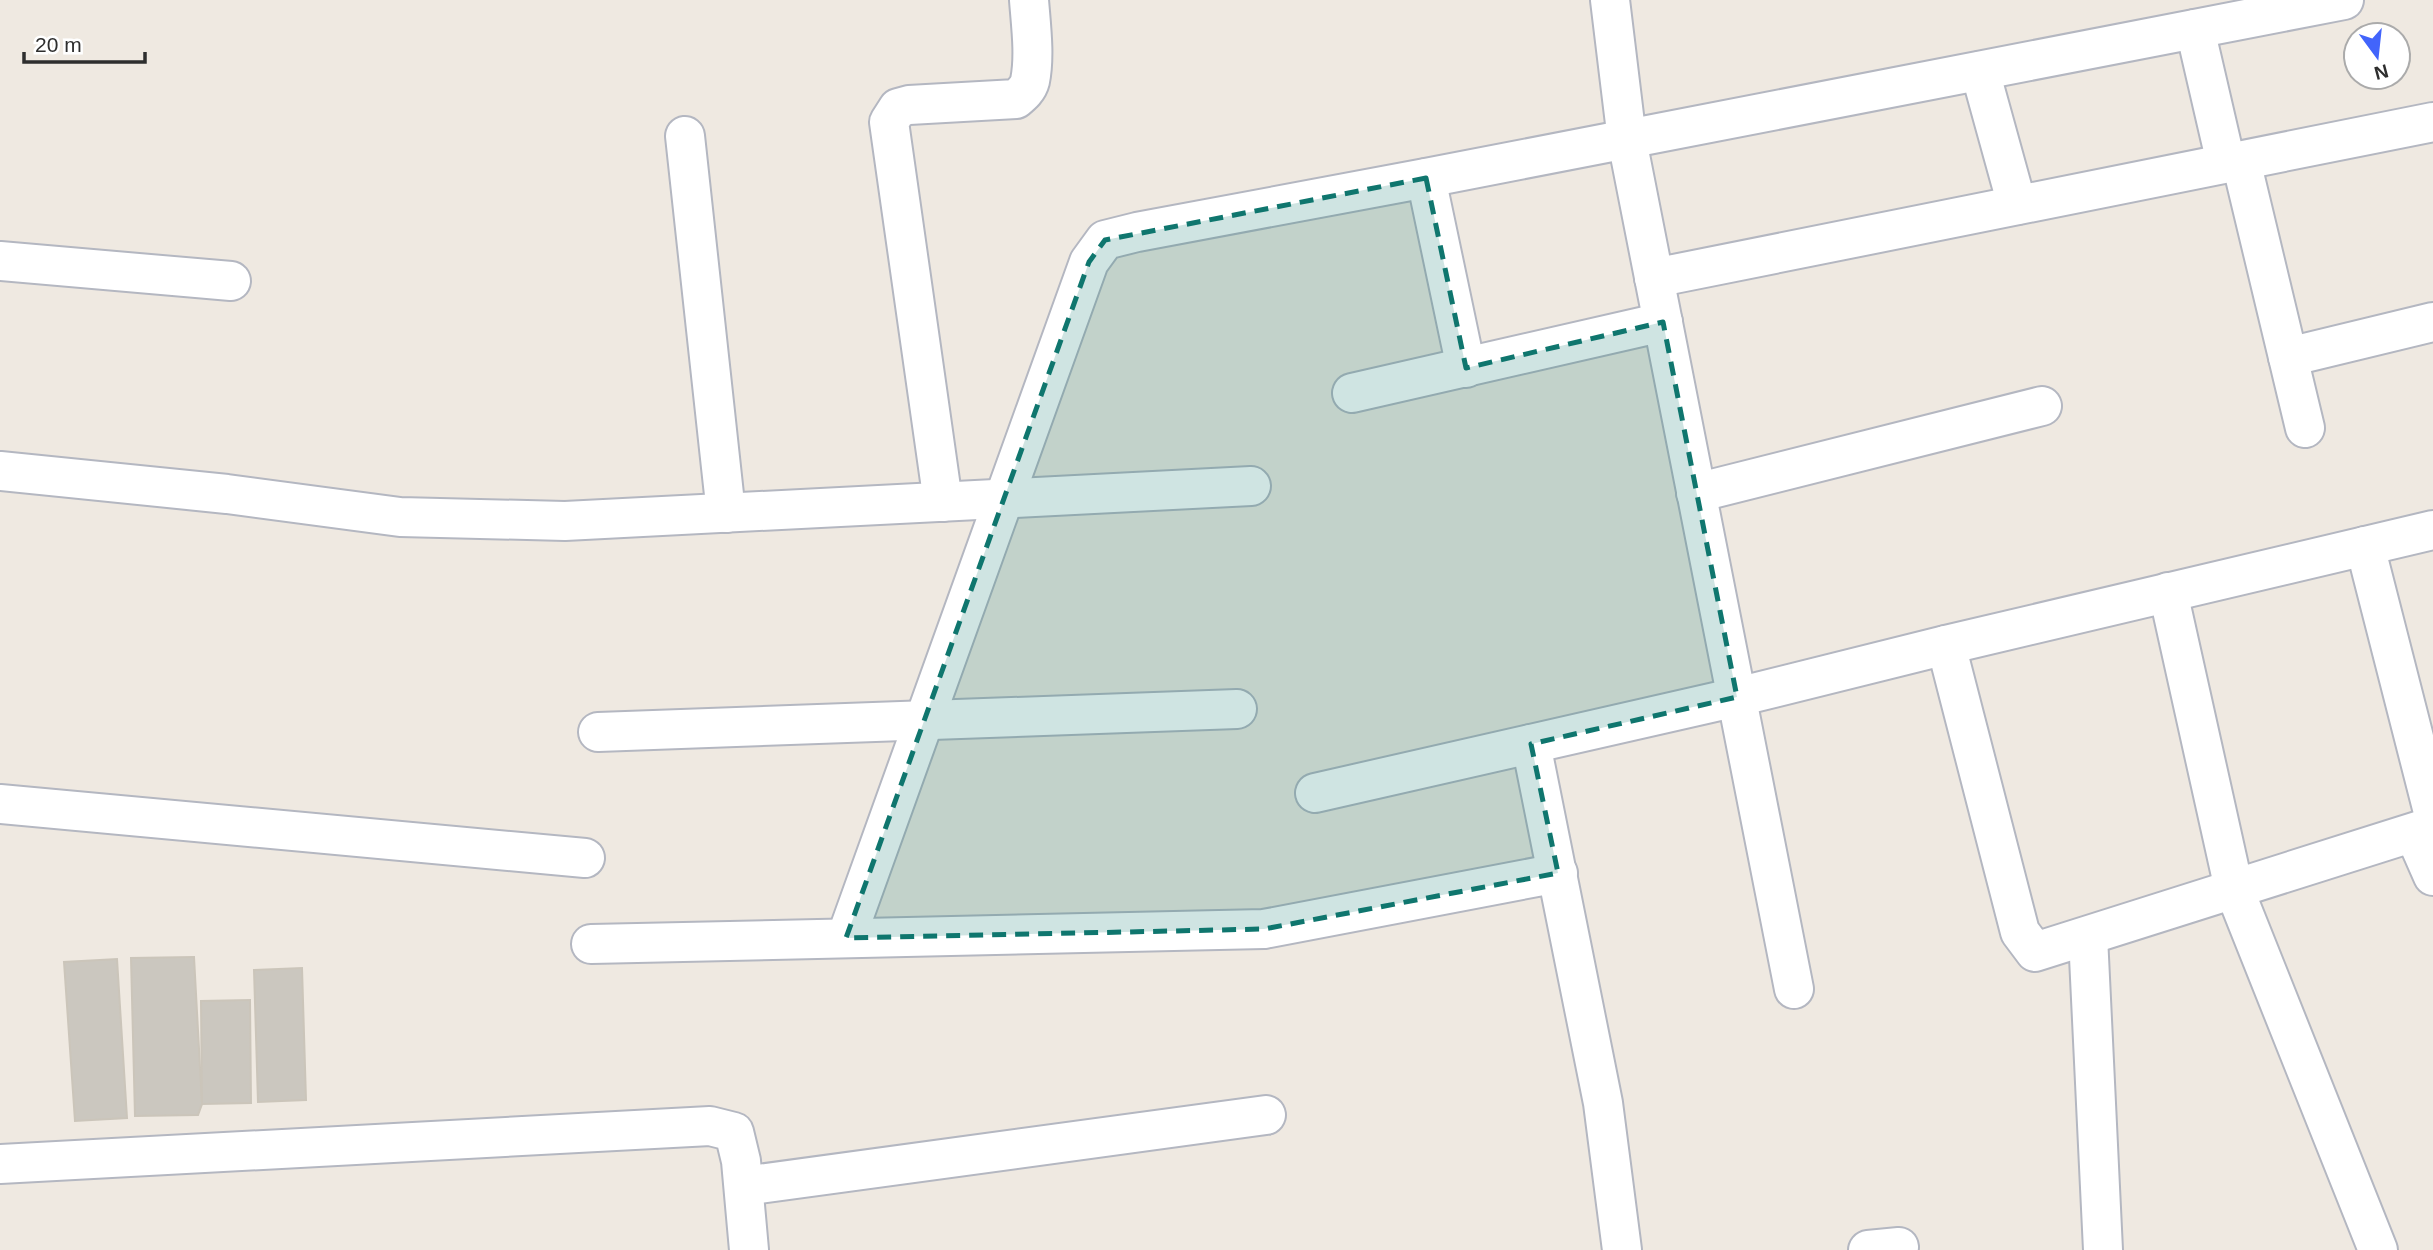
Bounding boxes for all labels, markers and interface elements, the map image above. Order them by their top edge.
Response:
scale bar [24,21,145,65]
north arrow [2342,21,2412,91]
text: 20 m [35,33,82,56]
text: N [2372,60,2391,84]

